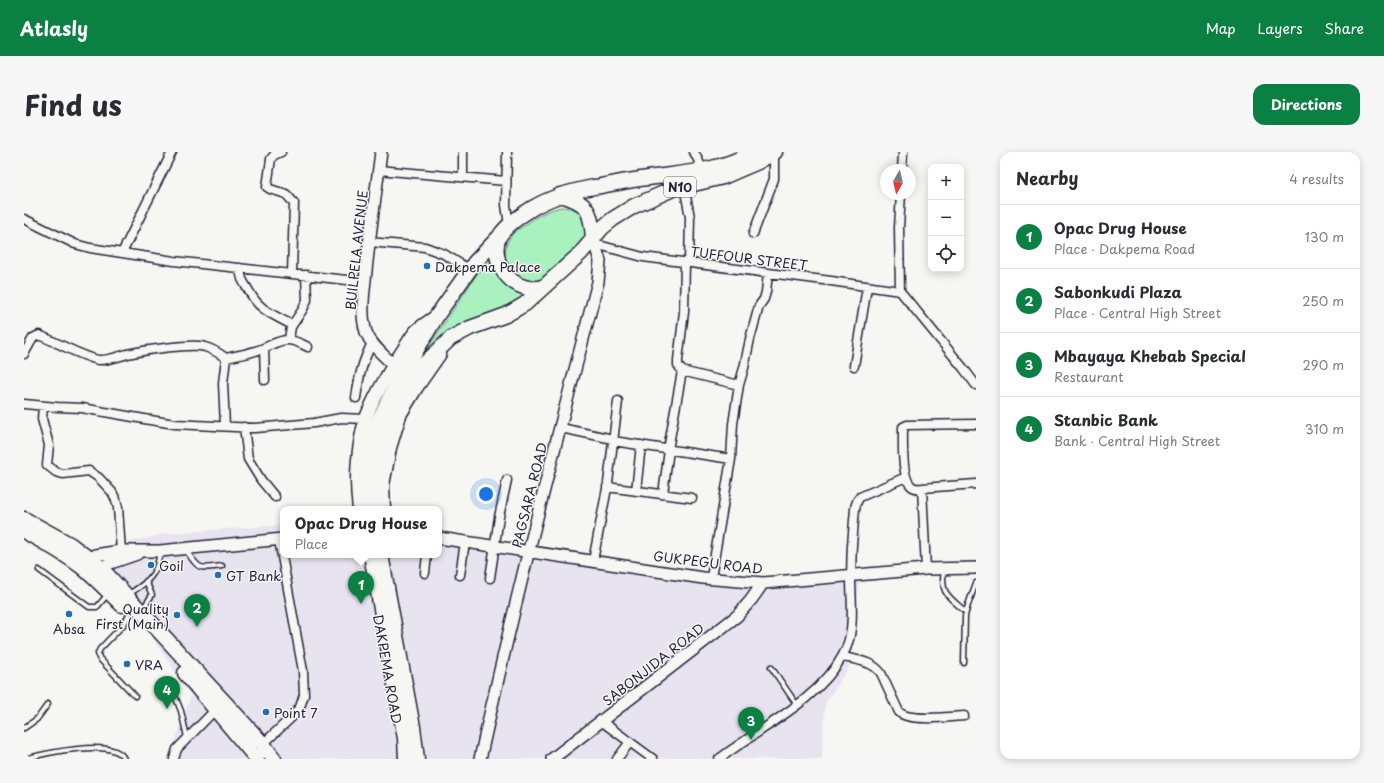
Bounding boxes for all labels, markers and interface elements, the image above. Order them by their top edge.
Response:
text: Atlasly [20,14,88,42]
text: Map [1206,18,1236,39]
text: Layers [1258,18,1303,39]
text: Share [1325,18,1364,39]
text: Find us [24,83,122,126]
button: Directions [1253,84,1360,125]
north arrow [880,164,916,200]
map controls [928,164,964,272]
button: + [928,164,964,200]
text: Nearby [1016,165,1078,191]
text: 4 results [1290,169,1344,188]
road number: N10 [664,177,696,197]
street label: BUILPELA AVENUE [340,189,372,311]
button: − [928,200,964,236]
text: Opac Drug House [1054,216,1187,239]
text: 1 [1026,227,1032,246]
text: 130 m [1305,227,1344,246]
button: locate [928,236,964,272]
text: Place · Dakpema Road [1054,239,1195,258]
street label: TUFFOUR STREET [689,241,809,275]
place label: Dakpema Palace [435,257,541,276]
marker: Dakpema Palace [422,261,432,271]
text: Sabonkudi Plaza [1054,280,1182,303]
text: 2 [1024,291,1034,310]
text: 250 m [1302,291,1344,310]
text: Place · Central High Street [1054,303,1221,322]
text: Mbayaya Khebab Special [1054,344,1246,367]
text: 3 [1025,355,1033,374]
text: 290 m [1303,355,1344,374]
text: Restaurant [1054,367,1124,386]
text: Stanbic Bank [1054,408,1158,431]
text: 4 [1025,419,1033,438]
text: 310 m [1305,419,1344,438]
text: Bank · Central High Street [1054,431,1220,450]
street label: PAGSARA ROAD [507,440,551,550]
your location [476,484,496,504]
popup [280,506,442,558]
text: Opac Drug House [295,511,427,534]
text: Place [295,534,328,553]
street label: GUKPEGU ROAD [652,546,764,578]
place label: Goil [159,556,184,575]
marker: Goil [146,560,156,570]
place label: GT Bank [226,566,281,585]
marker: GT Bank [213,570,223,580]
pin: 1 [348,571,374,604]
pin: 2 [184,594,210,627]
place label: Quality First (Main) [95,599,169,633]
marker: Absa [64,609,74,619]
marker: Quality First (Main) [172,610,182,620]
street label: DAKPEMA ROAD [369,613,407,725]
street label: SABONJIDA ROAD [598,618,708,710]
place label: Absa [53,619,86,638]
place label: VRA [135,655,163,674]
marker: VRA [122,659,132,669]
pin: 4 [154,676,180,709]
place label: Point 7 [274,703,318,722]
marker: Point 7 [261,707,271,717]
pin: 3 [738,707,764,740]

